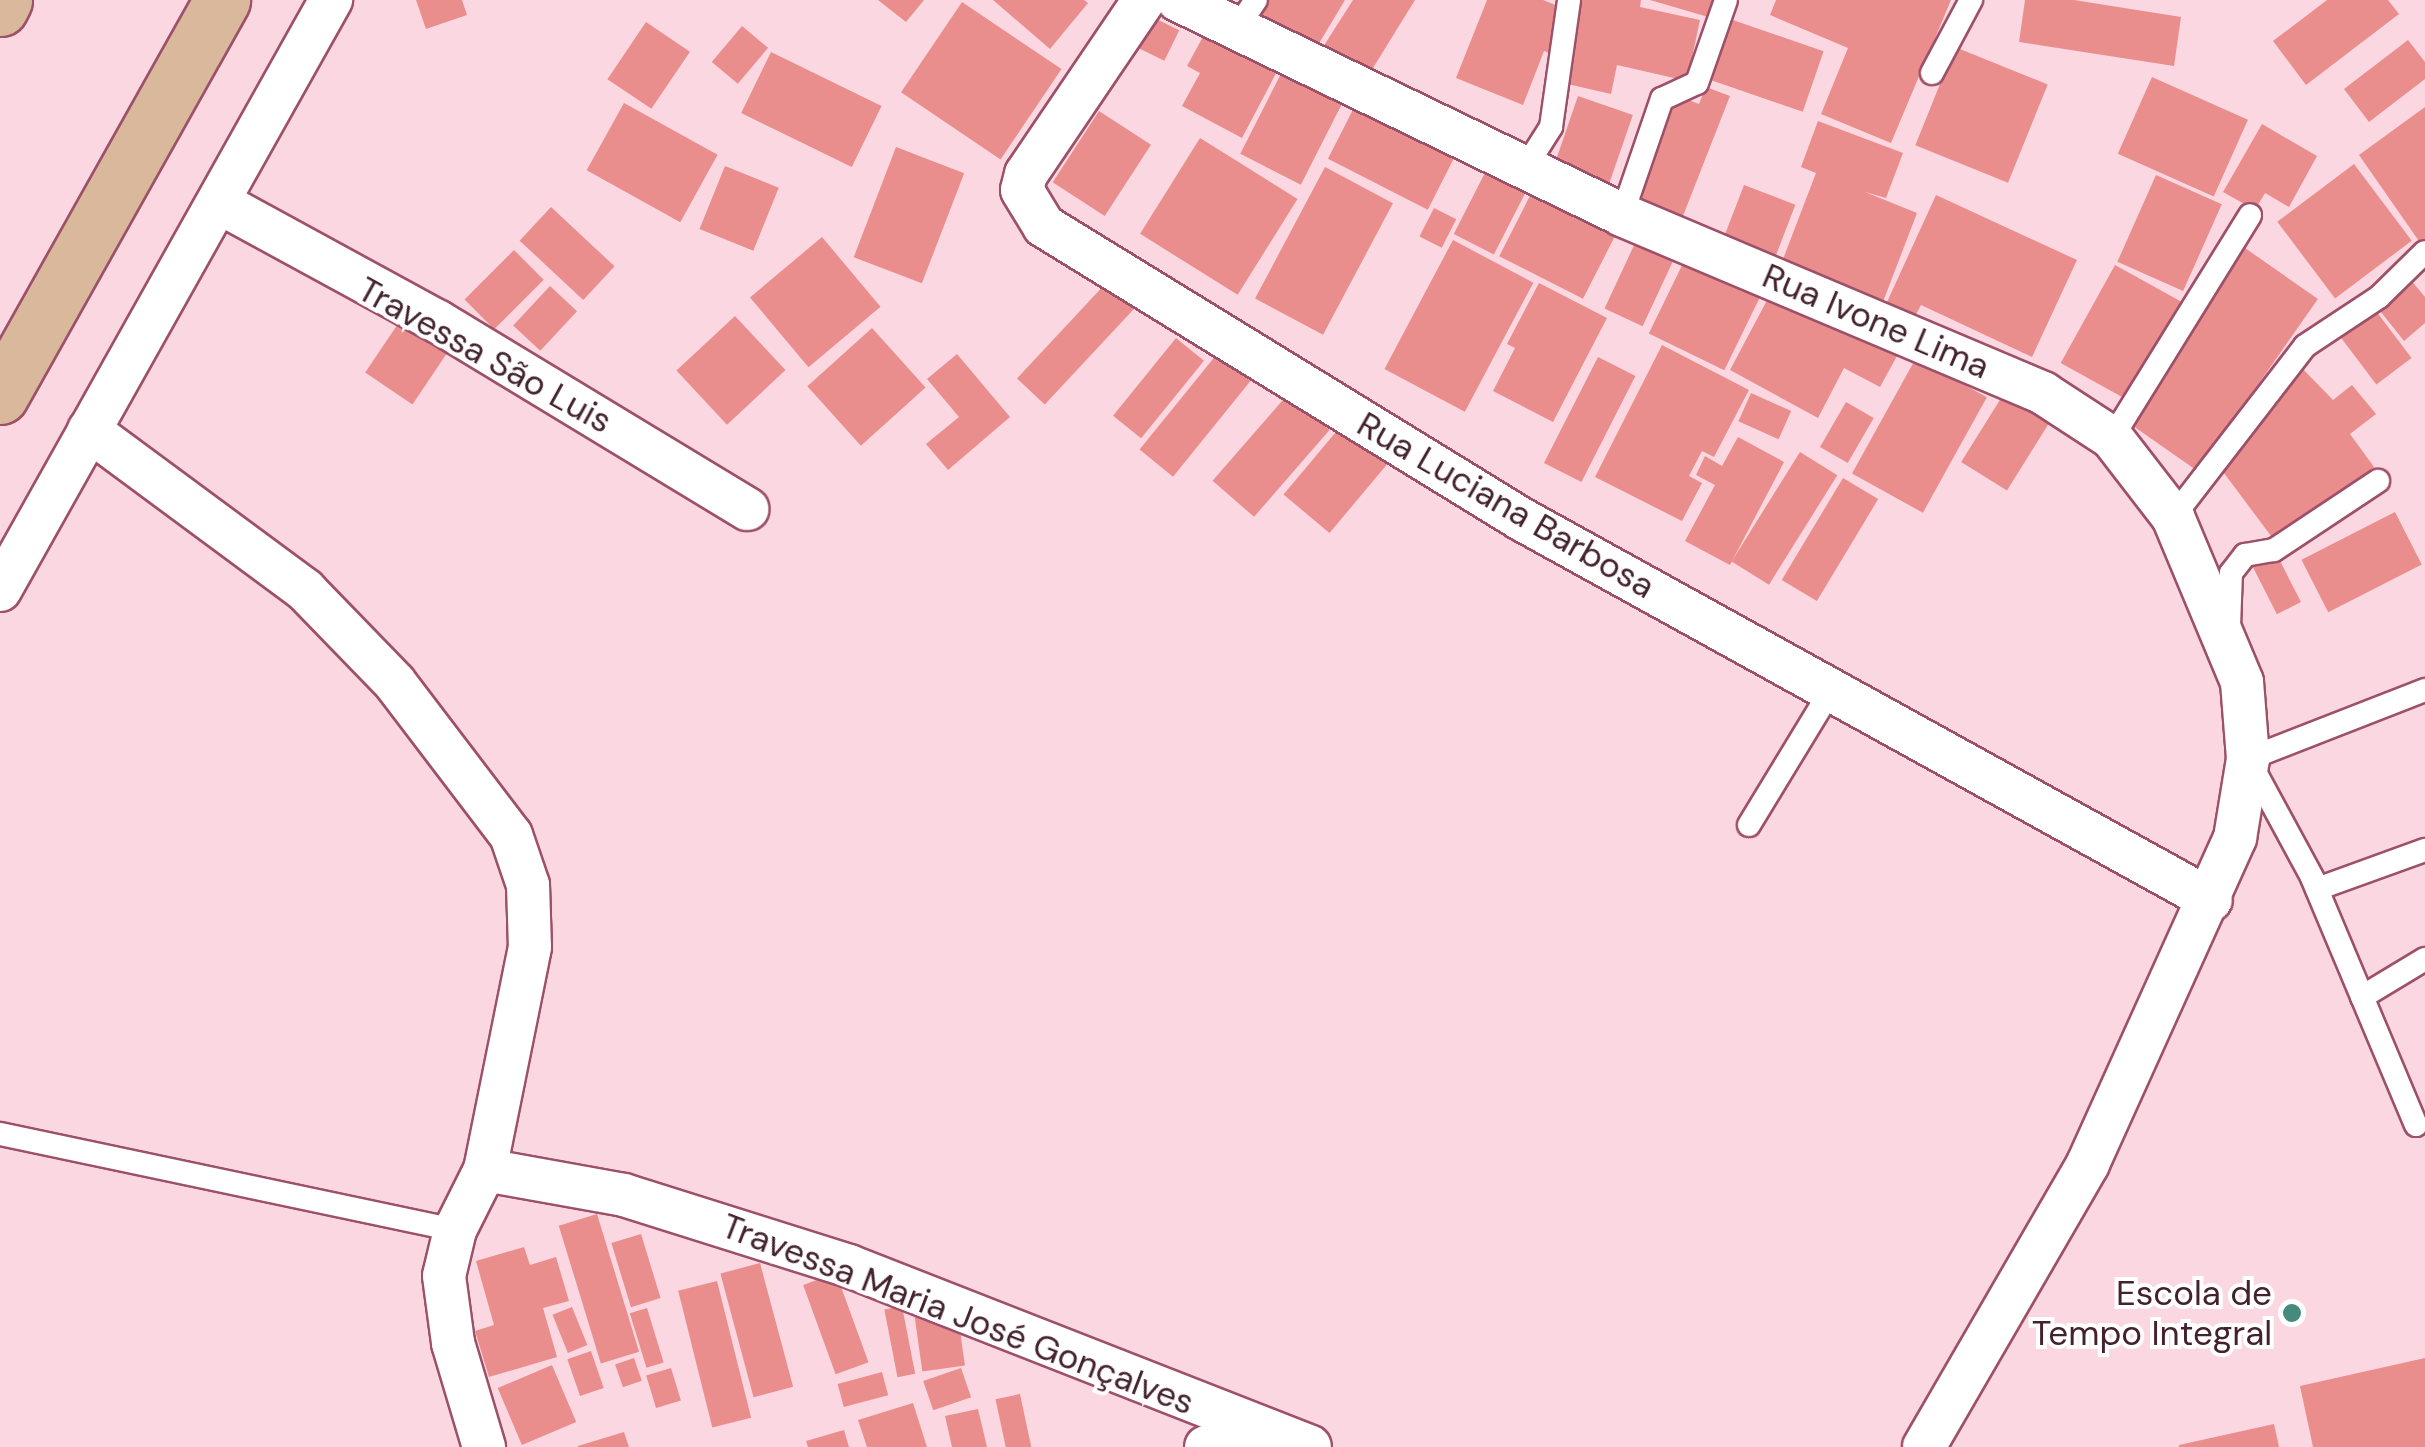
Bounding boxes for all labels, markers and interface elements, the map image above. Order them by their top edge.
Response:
street label: Rua Ivone Lima [1756,254,1996,388]
street label: Travessa São Luis [351,268,619,442]
street label: Rua Luciana Barbosa [1350,403,1662,607]
street label: Travessa Maria José Gonçalves [716,1204,1200,1424]
place label: Escola de Tempo Integral [2032,1272,2272,1354]
marker: Escola de Tempo Integral [2281,1302,2303,1324]

